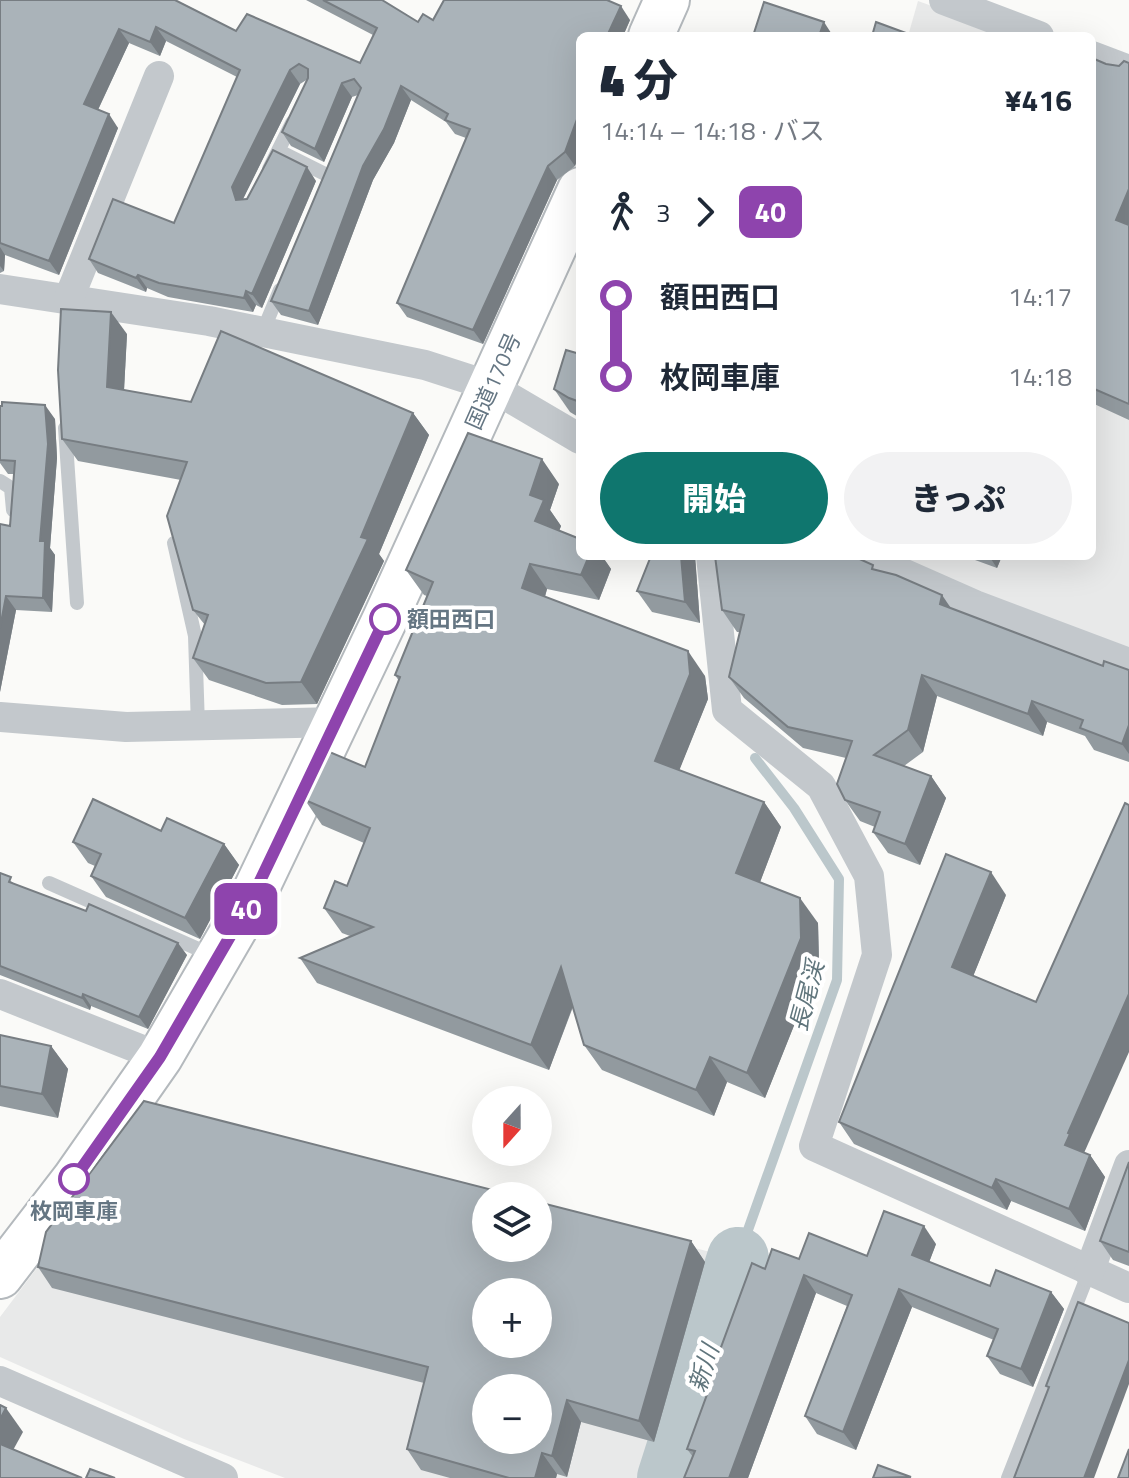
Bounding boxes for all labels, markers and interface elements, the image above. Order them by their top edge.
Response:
text: 4 分 [600,46,678,113]
text: ¥416 [1005,77,1072,123]
text: 14:14 – 14:18 · バス [600,111,825,150]
icon: walk [600,190,644,234]
icon: forward [683,190,727,234]
text: 40 [755,190,786,233]
text: 3 [656,193,671,232]
text: 額田西口 [660,274,780,320]
text: 14:17 [1008,277,1072,316]
street label: 国道170号 [457,327,529,435]
text: 枚岡車庫 [660,354,780,400]
text: 14:18 [1008,357,1072,396]
button: 開始 [600,452,828,544]
button: きっぷ [844,452,1072,544]
place label: 額田西口 [407,602,495,636]
marker: 額田西口 [370,604,400,634]
line badge: 40 [210,883,282,935]
text: 40 [230,887,262,930]
water label: 長尾渓 [779,954,833,1035]
north arrow [472,1086,552,1166]
map controls [472,1086,552,1454]
marker: 枚岡車庫 [59,1164,89,1194]
button: layers [472,1182,552,1262]
place label: 枚岡車庫 [30,1194,118,1228]
button: + [472,1278,552,1358]
water label: 新川 [678,1337,728,1396]
button: − [472,1374,552,1454]

